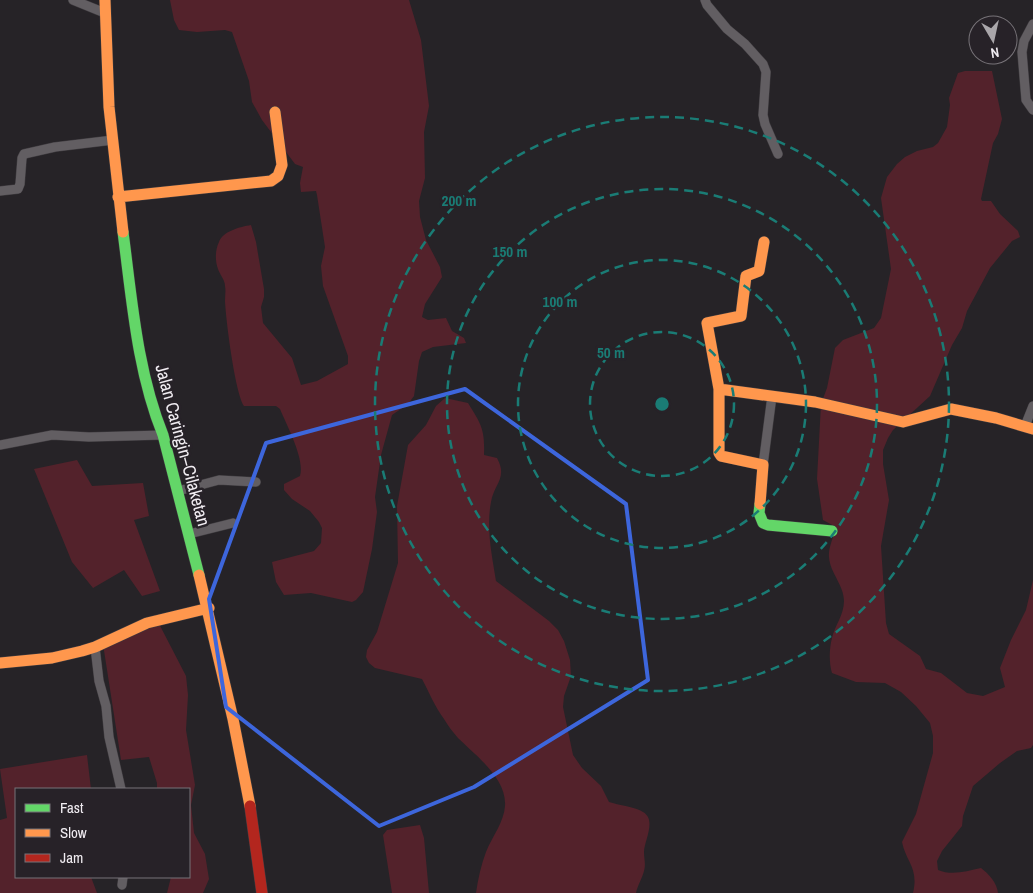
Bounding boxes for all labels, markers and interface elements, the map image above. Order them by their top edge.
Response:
north arrow [968,15,1018,65]
text: N [990,43,1001,62]
text: 200 m [442,190,476,211]
text: 150 m [493,241,527,262]
text: 100 m [543,291,577,312]
text: 50 m [597,342,625,363]
street label: Jalan Caringin–Cilaketan [149,361,217,529]
centre of rings [653,395,671,413]
legend [15,788,190,878]
text: Fast [60,797,84,818]
text: Slow [60,822,87,843]
text: Jam [60,847,83,868]

